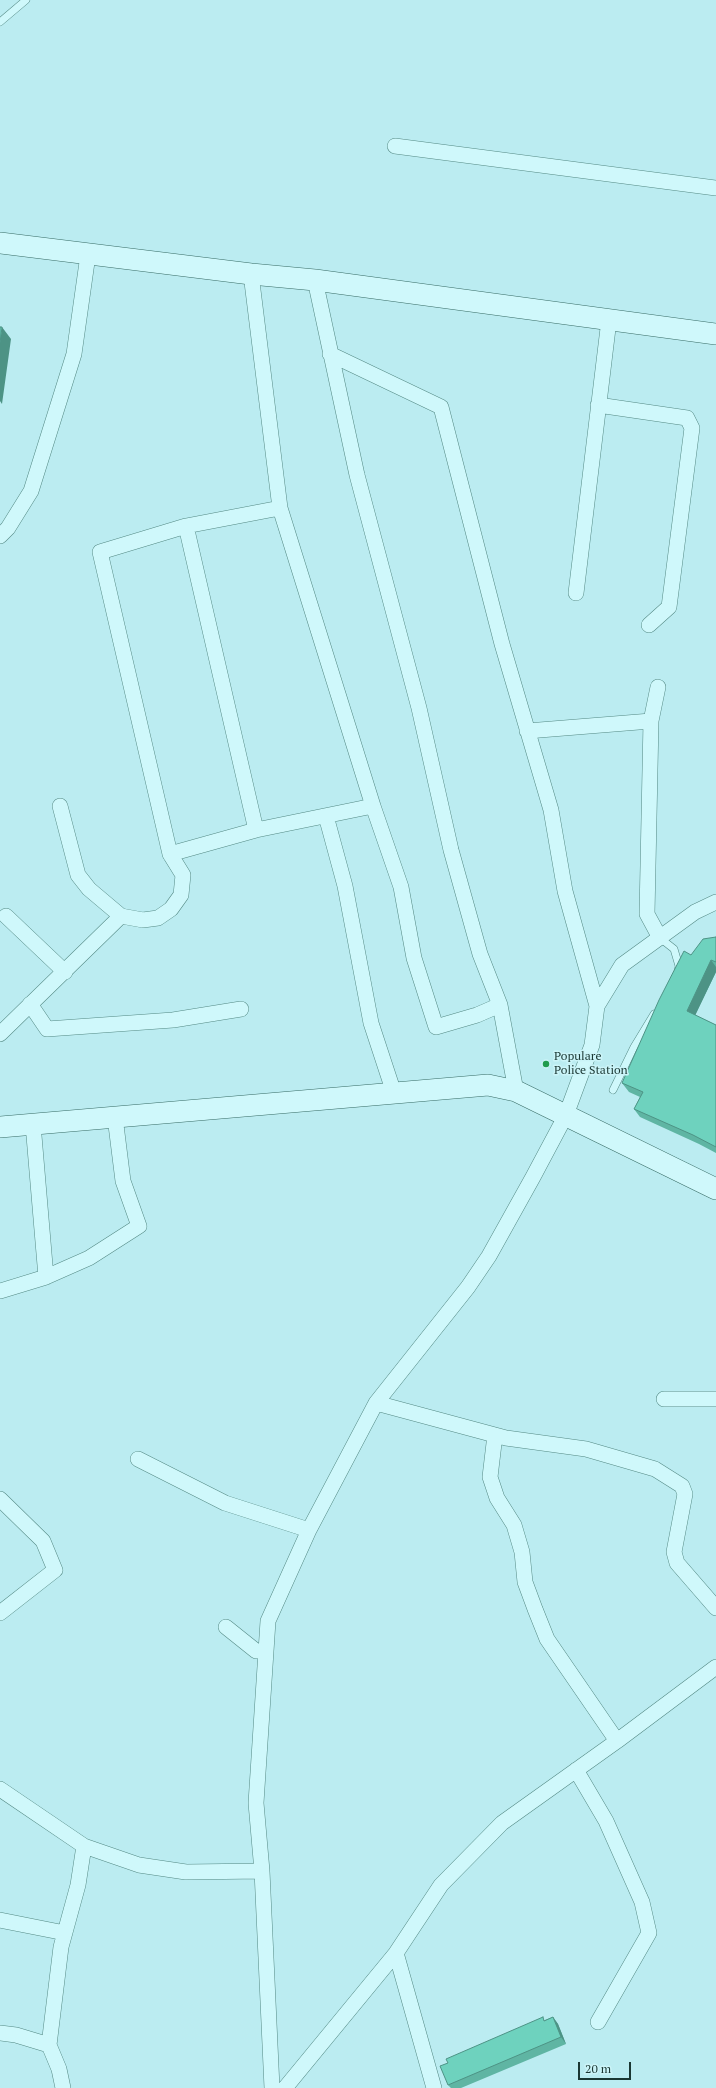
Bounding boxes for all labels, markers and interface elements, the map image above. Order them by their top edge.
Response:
place label: Populare Police Station [554,1050,628,1078]
marker: Populare Police Station [541,1059,551,1069]
scale bar [580,2054,633,2080]
text: 20 m [585,2061,611,2076]

